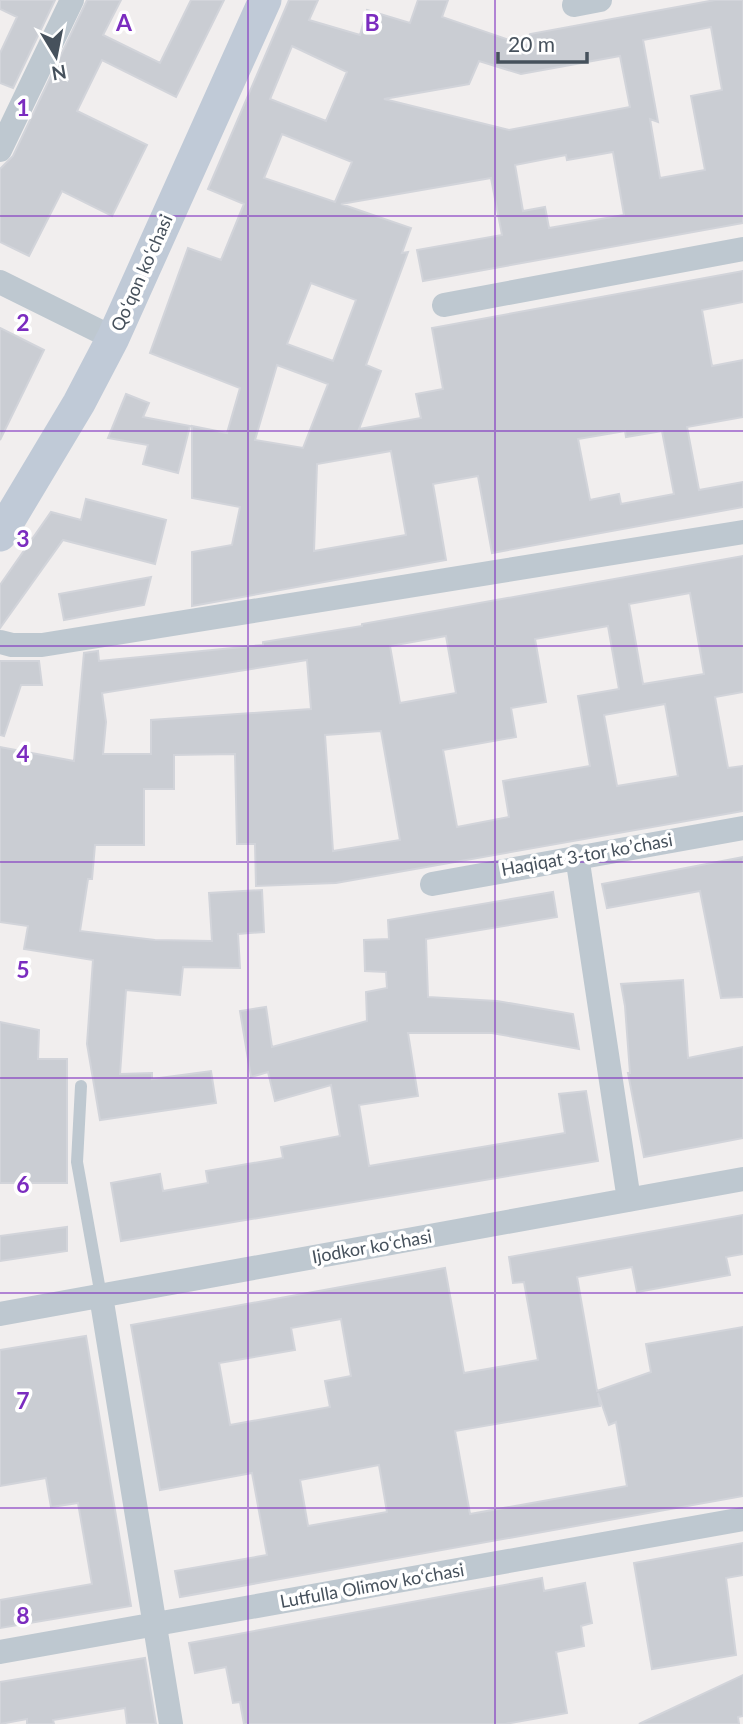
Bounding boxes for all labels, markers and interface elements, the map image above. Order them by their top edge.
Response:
text: A [115,8,133,36]
text: B [364,8,380,36]
north arrow [21,21,91,91]
scale bar [498,21,587,65]
text: 20 m [508,31,555,56]
text: N [50,61,68,86]
text: 1 [16,93,30,121]
street label: Qoʻqon koʻchasi [105,211,177,334]
text: 2 [16,308,30,336]
text: 3 [16,524,30,552]
text: 4 [16,739,30,767]
street label: Haqiqat 3-tor koʼchasi [499,828,674,880]
text: 5 [16,955,30,983]
text: 6 [16,1170,30,1198]
street label: Ijodkor koʻchasi [310,1225,434,1267]
text: 7 [16,1386,30,1414]
street label: Lutfulla Olimov koʻchasi [278,1558,466,1612]
text: 8 [16,1601,30,1629]

